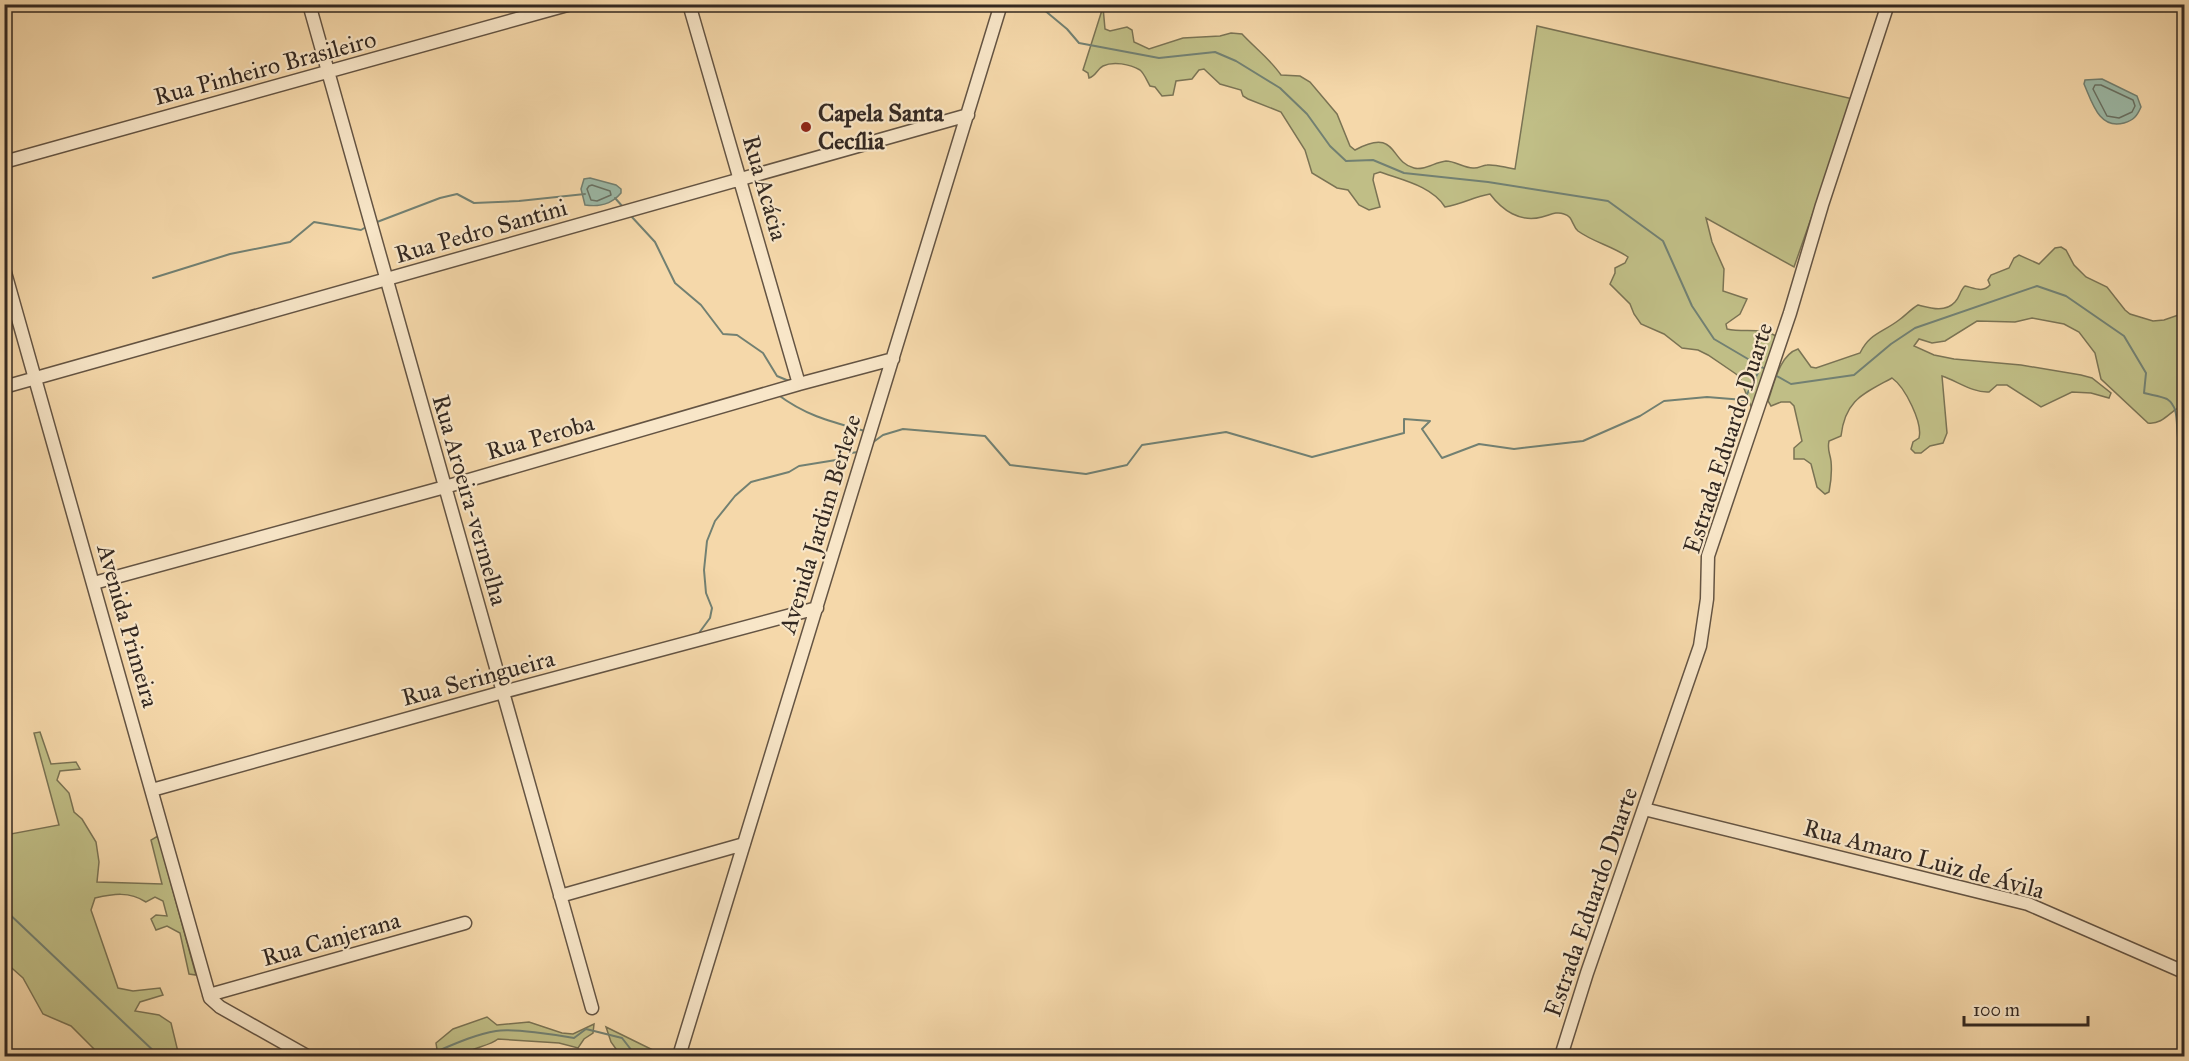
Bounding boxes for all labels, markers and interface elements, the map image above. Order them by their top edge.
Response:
street label: Rua Pinheiro Brasileiro [151,24,379,112]
place label: Capela Santa Cecília [818,98,945,156]
marker: Capela Santa Cecília [799,120,813,134]
street label: Rua Acácia [736,132,795,245]
street label: Rua Pedro Santini [391,192,571,270]
street label: Estrada Eduardo Duarte [1677,319,1779,557]
street label: Rua Aroeira-vermelha [426,391,515,610]
street label: Rua Peroba [483,407,598,467]
street label: Avenida Jardim Berleze [772,411,868,638]
street label: Avenida Primeira [90,540,166,712]
street label: Rua Seringueira [398,643,559,713]
street label: Estrada Eduardo Duarte [1538,783,1644,1021]
street label: Rua Amaro Luiz de Ávila [1800,812,2049,906]
street label: Rua Canjerana [258,905,404,973]
scale bar [1964,989,2088,1027]
text: 100 m [1973,999,2020,1021]

